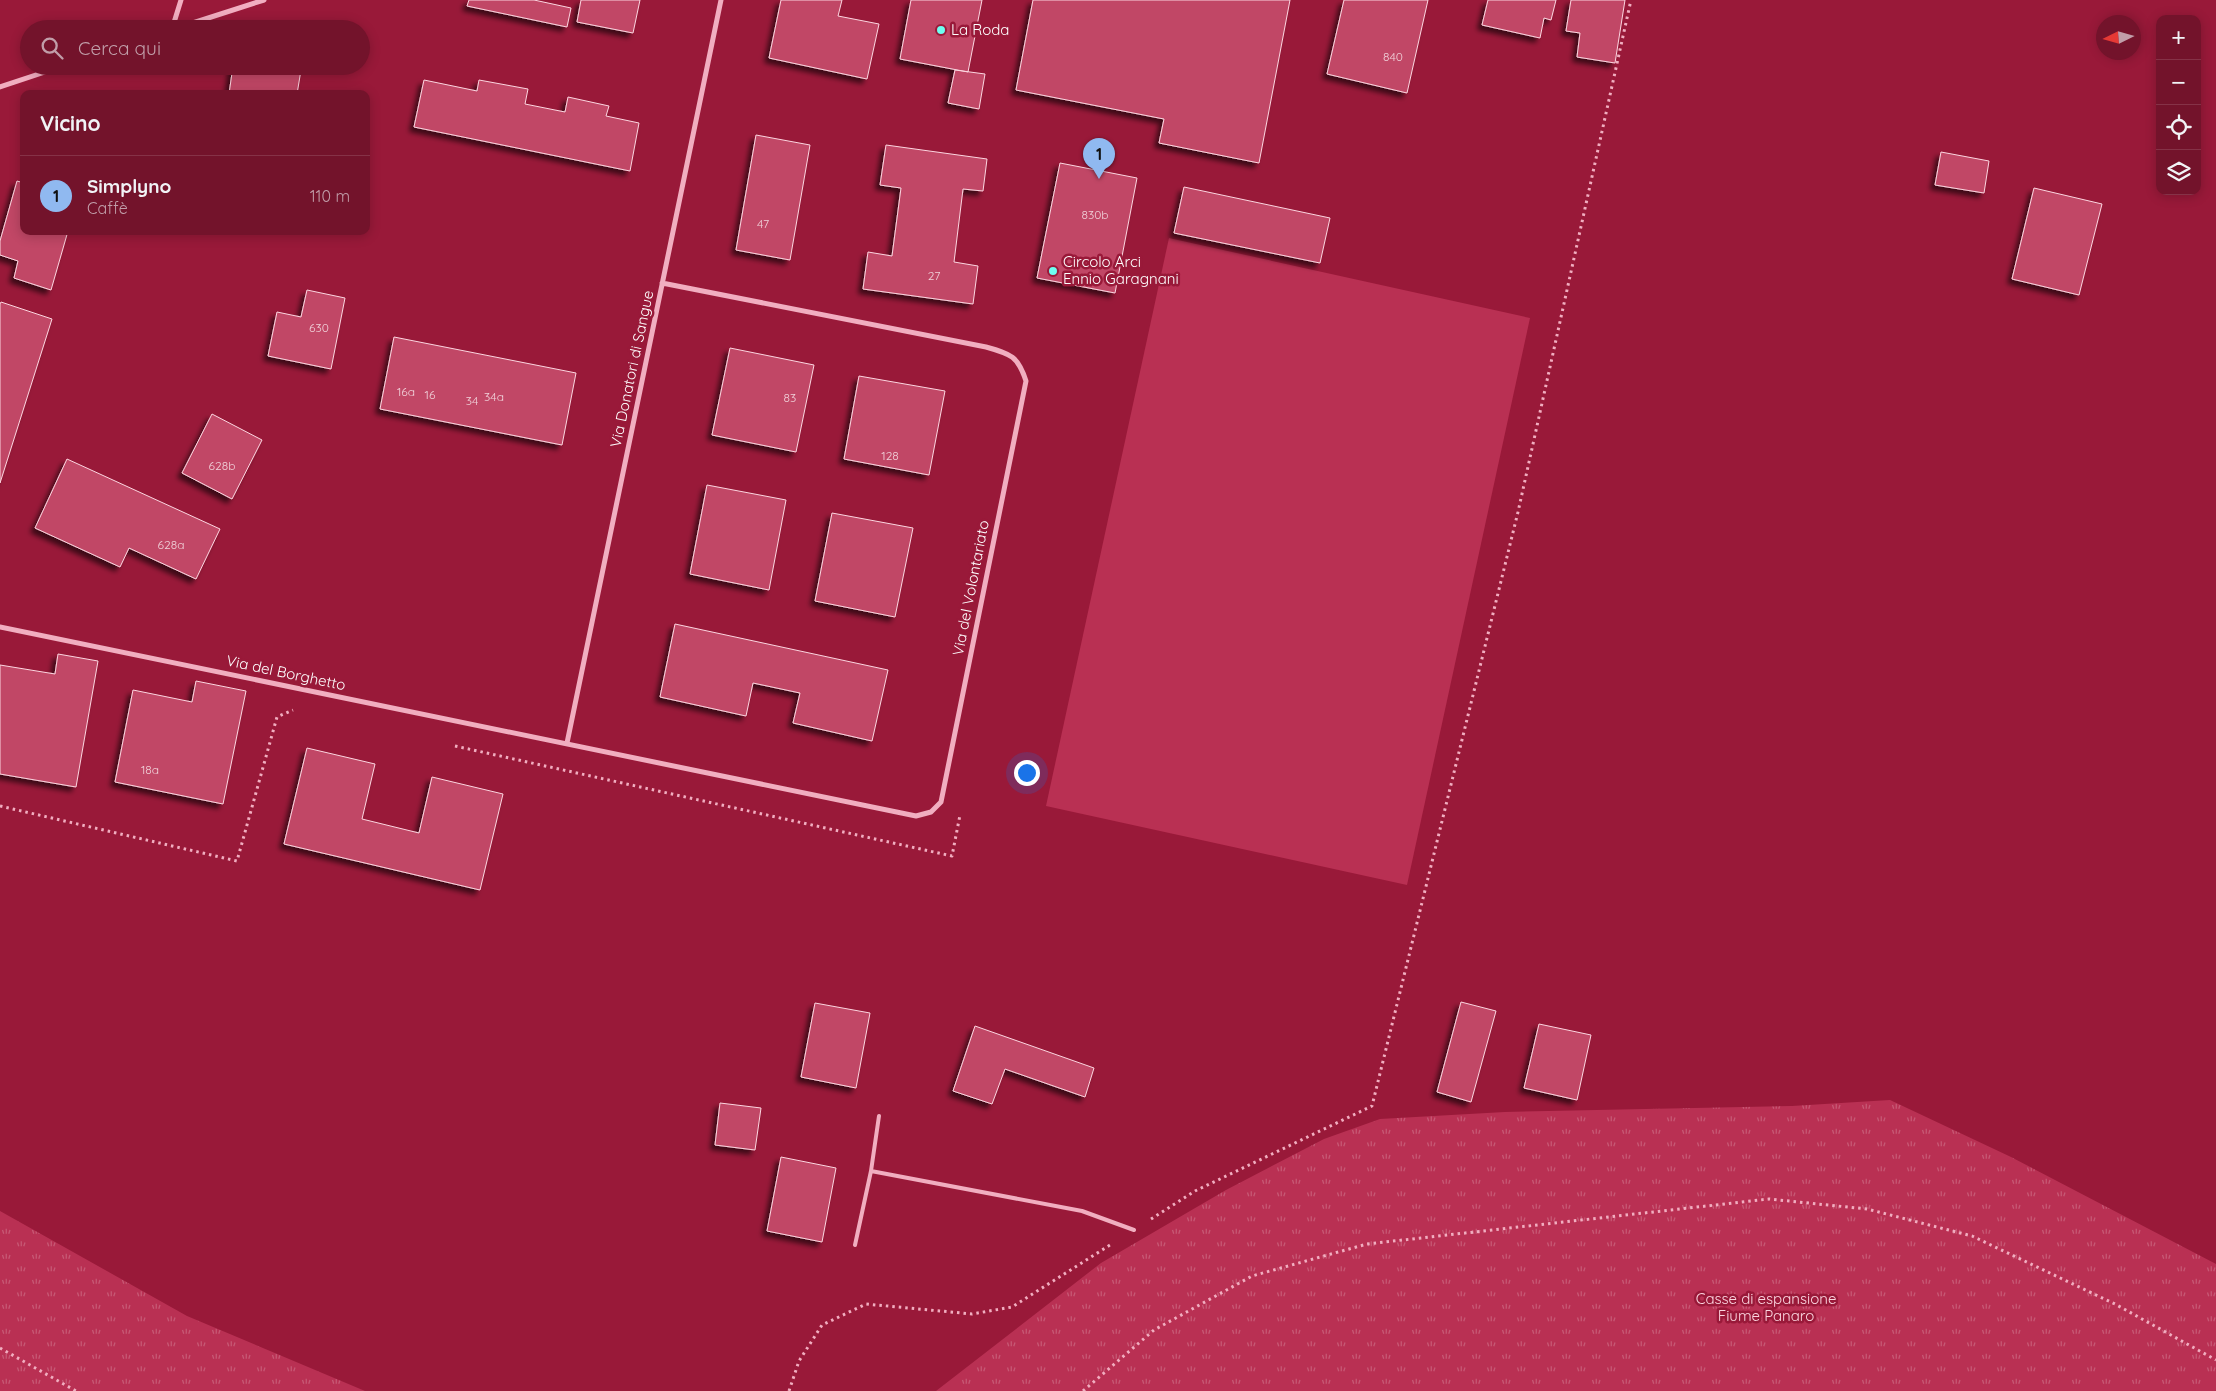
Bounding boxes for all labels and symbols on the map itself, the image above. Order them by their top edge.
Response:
north arrow [2096,15,2141,60]
place label: La Roda [951,20,1009,39]
marker: La Roda [935,24,947,36]
house number: 840 [1383,49,1403,64]
pin: 1 [1083,138,1115,179]
house number: 830b [1081,207,1109,222]
house number: 47 [757,216,769,231]
place label: Circolo Arci Ennio Garagnani [1063,252,1179,288]
marker: Circolo Arci Ennio Garagnani [1047,265,1059,277]
house number: 27 [928,268,940,283]
street label: Via Donatori di Sangue [606,289,657,449]
house number: 630 [309,320,329,335]
house number: 16a [397,384,415,399]
house number: 16 [425,387,436,402]
house number: 34a [484,389,504,404]
house number: 83 [784,390,796,405]
house number: 34 [466,393,478,408]
house number: 128 [881,448,899,463]
house number: 628b [209,458,235,473]
street label: Via del Volontariato [948,519,993,657]
house number: 628a [158,537,184,552]
street label: Via del Borghetto [225,651,347,694]
your location [1014,760,1040,786]
house number: 18a [141,762,159,777]
park label: Casse di espansione Fiume Panaro [1696,1289,1836,1325]

